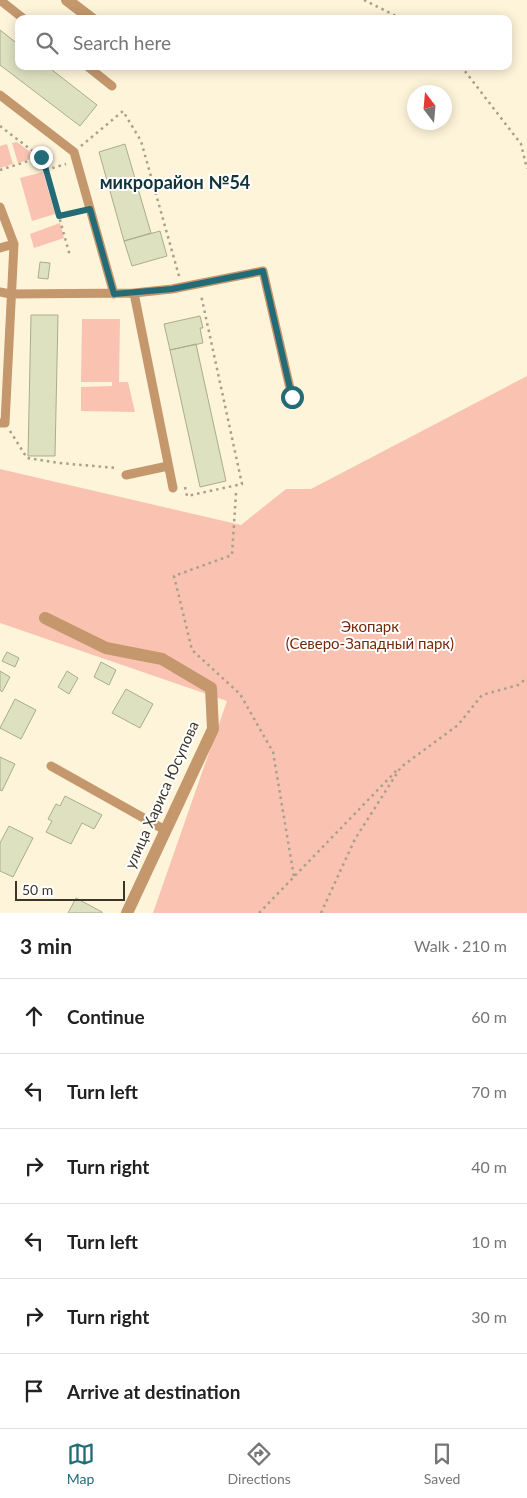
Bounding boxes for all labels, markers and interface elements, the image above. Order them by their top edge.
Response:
search box [15,15,512,70]
icon: search [33,29,61,57]
text: Search here [73,31,171,54]
north arrow [407,85,452,130]
route end [30,146,53,169]
district label: микрорайон №54 [100,171,250,193]
route start [281,386,304,409]
park label: Экопарк (Северо-Западный парк) [286,617,454,652]
street label: улица Хариса Юсупова [120,718,202,871]
scale bar [15,878,125,901]
text: 50 m [22,881,53,898]
text: 3 min [20,933,72,958]
text: Walk · 210 m [414,936,507,955]
icon: ahead [20,1002,48,1030]
text: Continue [67,1005,145,1028]
text: 60 m [471,1007,507,1026]
icon: left [20,1077,48,1105]
text: Turn left [67,1080,138,1103]
text: 70 m [471,1082,507,1101]
icon: right [20,1152,48,1180]
text: Turn right [67,1155,149,1178]
text: 40 m [471,1157,507,1176]
icon: left [20,1227,48,1255]
text: Turn left [67,1230,138,1253]
text: 10 m [471,1232,507,1251]
icon: right [20,1302,48,1330]
text: Turn right [67,1305,149,1328]
text: 30 m [471,1307,507,1326]
icon: arrive [20,1377,48,1405]
text: Arrive at destination [67,1380,240,1403]
tab: Map [67,1440,95,1487]
tab: Directions [228,1440,291,1487]
tab: Saved [424,1440,460,1487]

